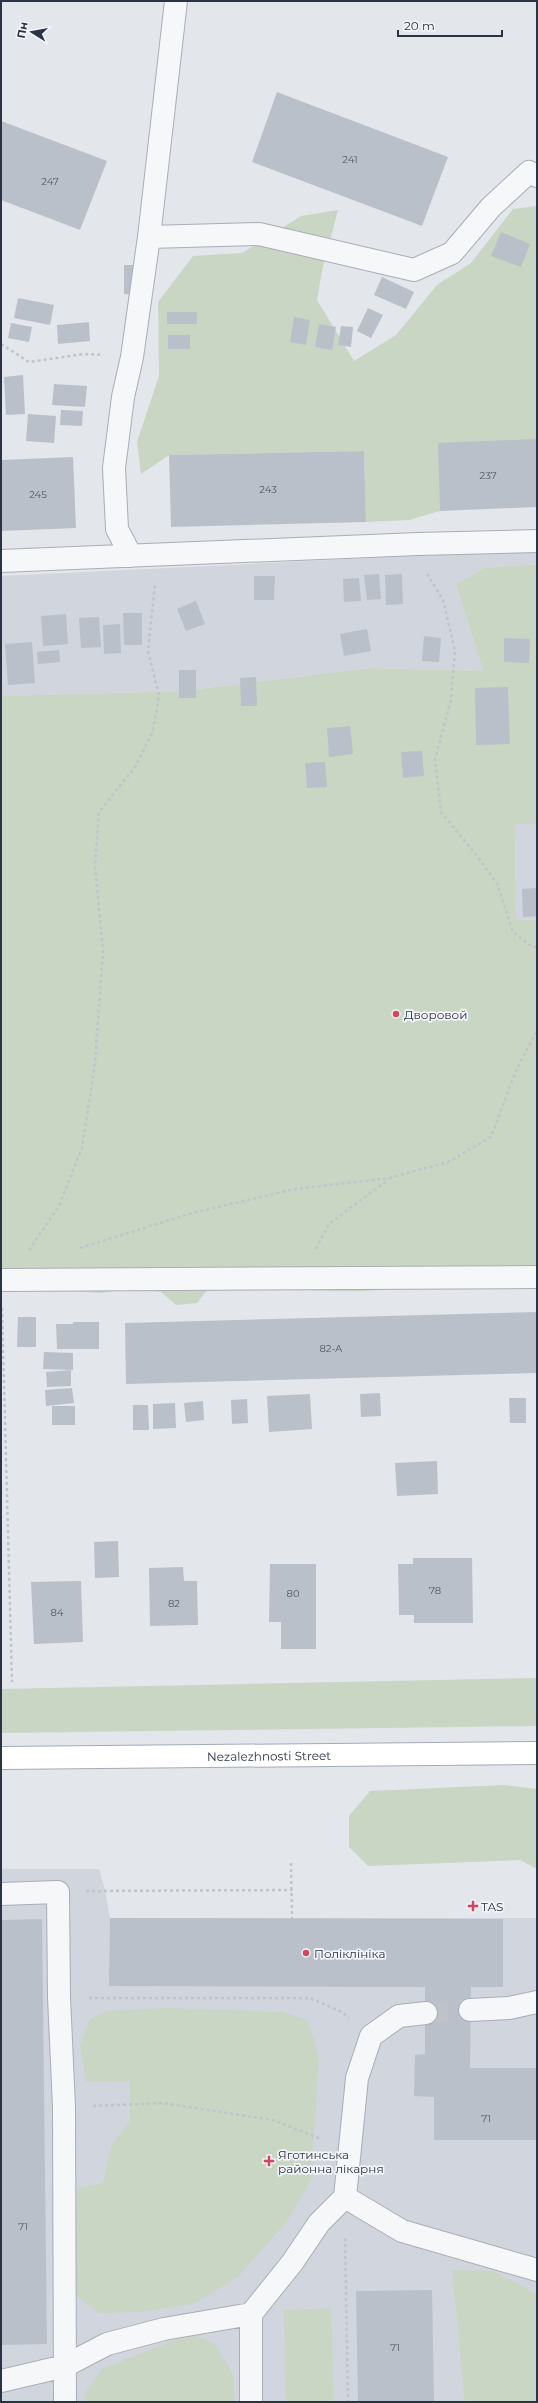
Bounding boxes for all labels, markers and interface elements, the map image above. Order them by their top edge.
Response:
north arrow [12,12,52,52]
scale bar [398,12,502,38]
text: 20 m [404,18,435,33]
text: Пн [14,21,31,40]
house number: 241 [342,153,358,166]
house number: 247 [41,175,59,188]
house number: 237 [479,469,497,482]
house number: 243 [259,483,277,496]
house number: 245 [29,488,47,501]
place label: Дворовой [404,1007,468,1022]
marker: Дворовой [391,1009,401,1019]
house number: 82-А [319,1342,343,1355]
house number: 78 [429,1584,441,1597]
house number: 80 [287,1587,300,1600]
house number: 82 [168,1597,180,1610]
house number: 84 [51,1606,64,1619]
street label: Nezalezhnosti Street [207,1747,331,1764]
place label: TAS [481,1899,503,1914]
marker: TAS [468,1901,478,1911]
place label: Поліклініка [314,1946,385,1961]
marker: Поліклініка [301,1948,311,1958]
house number: 71 [481,2112,491,2125]
place label: Яготинська районна лікарня [278,2147,384,2176]
marker: Яготинська районна лікарня [263,2155,275,2167]
house number: 71 [18,2220,28,2233]
house number: 71 [390,2341,400,2354]

